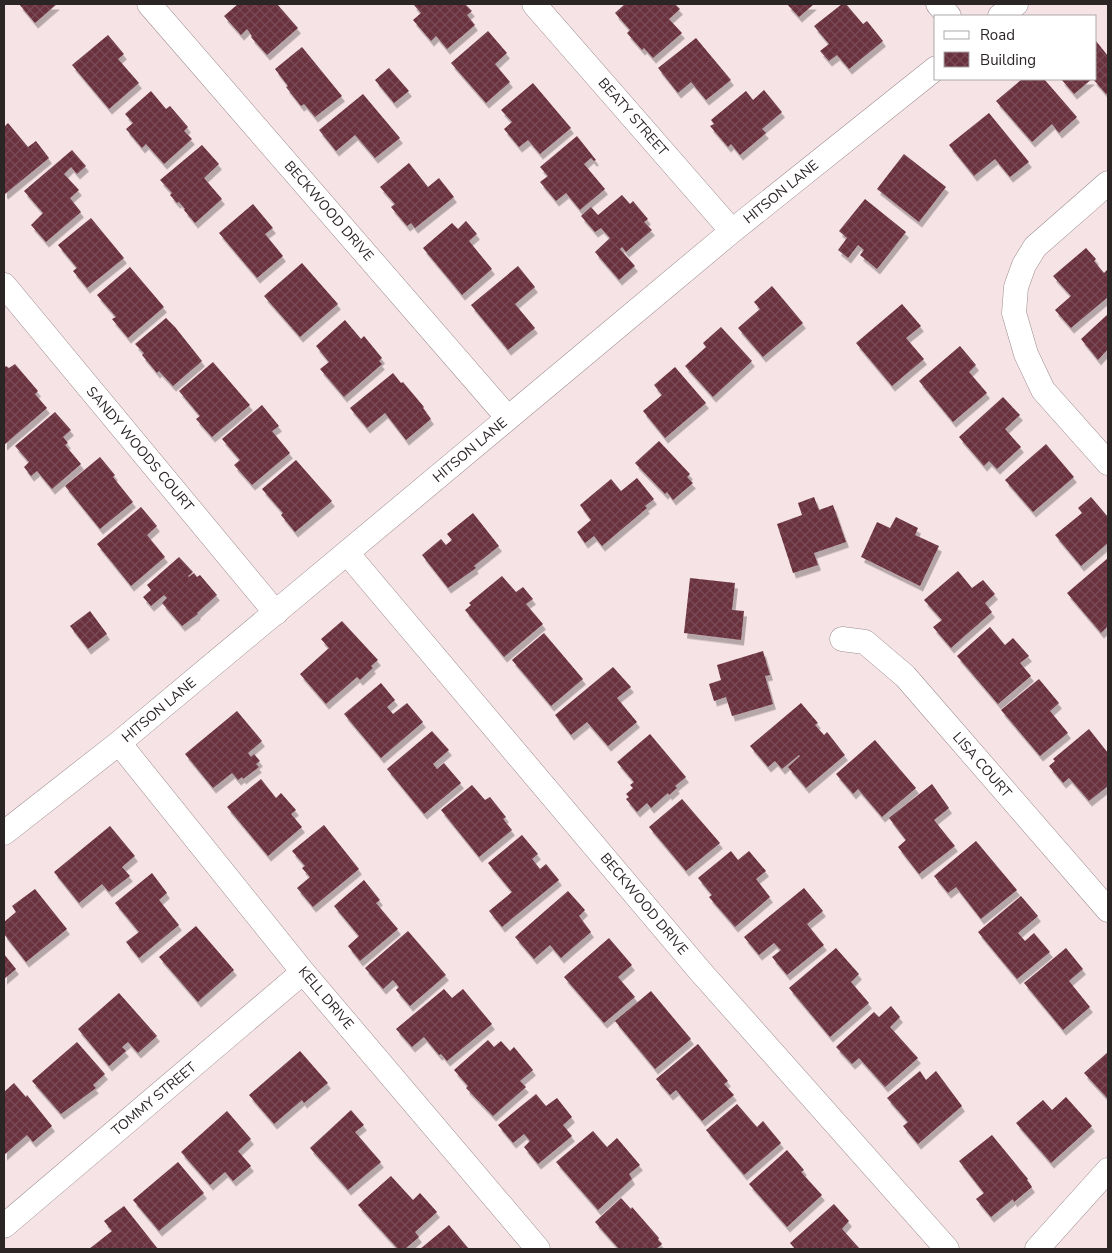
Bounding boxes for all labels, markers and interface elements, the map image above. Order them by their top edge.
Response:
legend [934,15,1097,80]
text: Road [980,25,1015,45]
text: Building [980,50,1036,70]
street label: BEATY STREET [594,74,673,161]
street label: HITSON LANE [739,156,823,228]
street label: BECKWOOD DRIVE [280,157,378,265]
street label: SANDY WOODS COURT [82,382,198,516]
street label: HITSON LANE [429,413,511,487]
street label: HITSON LANE [118,673,200,747]
street label: LISA COURT [948,728,1016,802]
street label: BECKWOOD DRIVE [596,849,692,959]
street label: KELL DRIVE [294,962,358,1034]
street label: TOMMY STREET [108,1058,201,1140]

